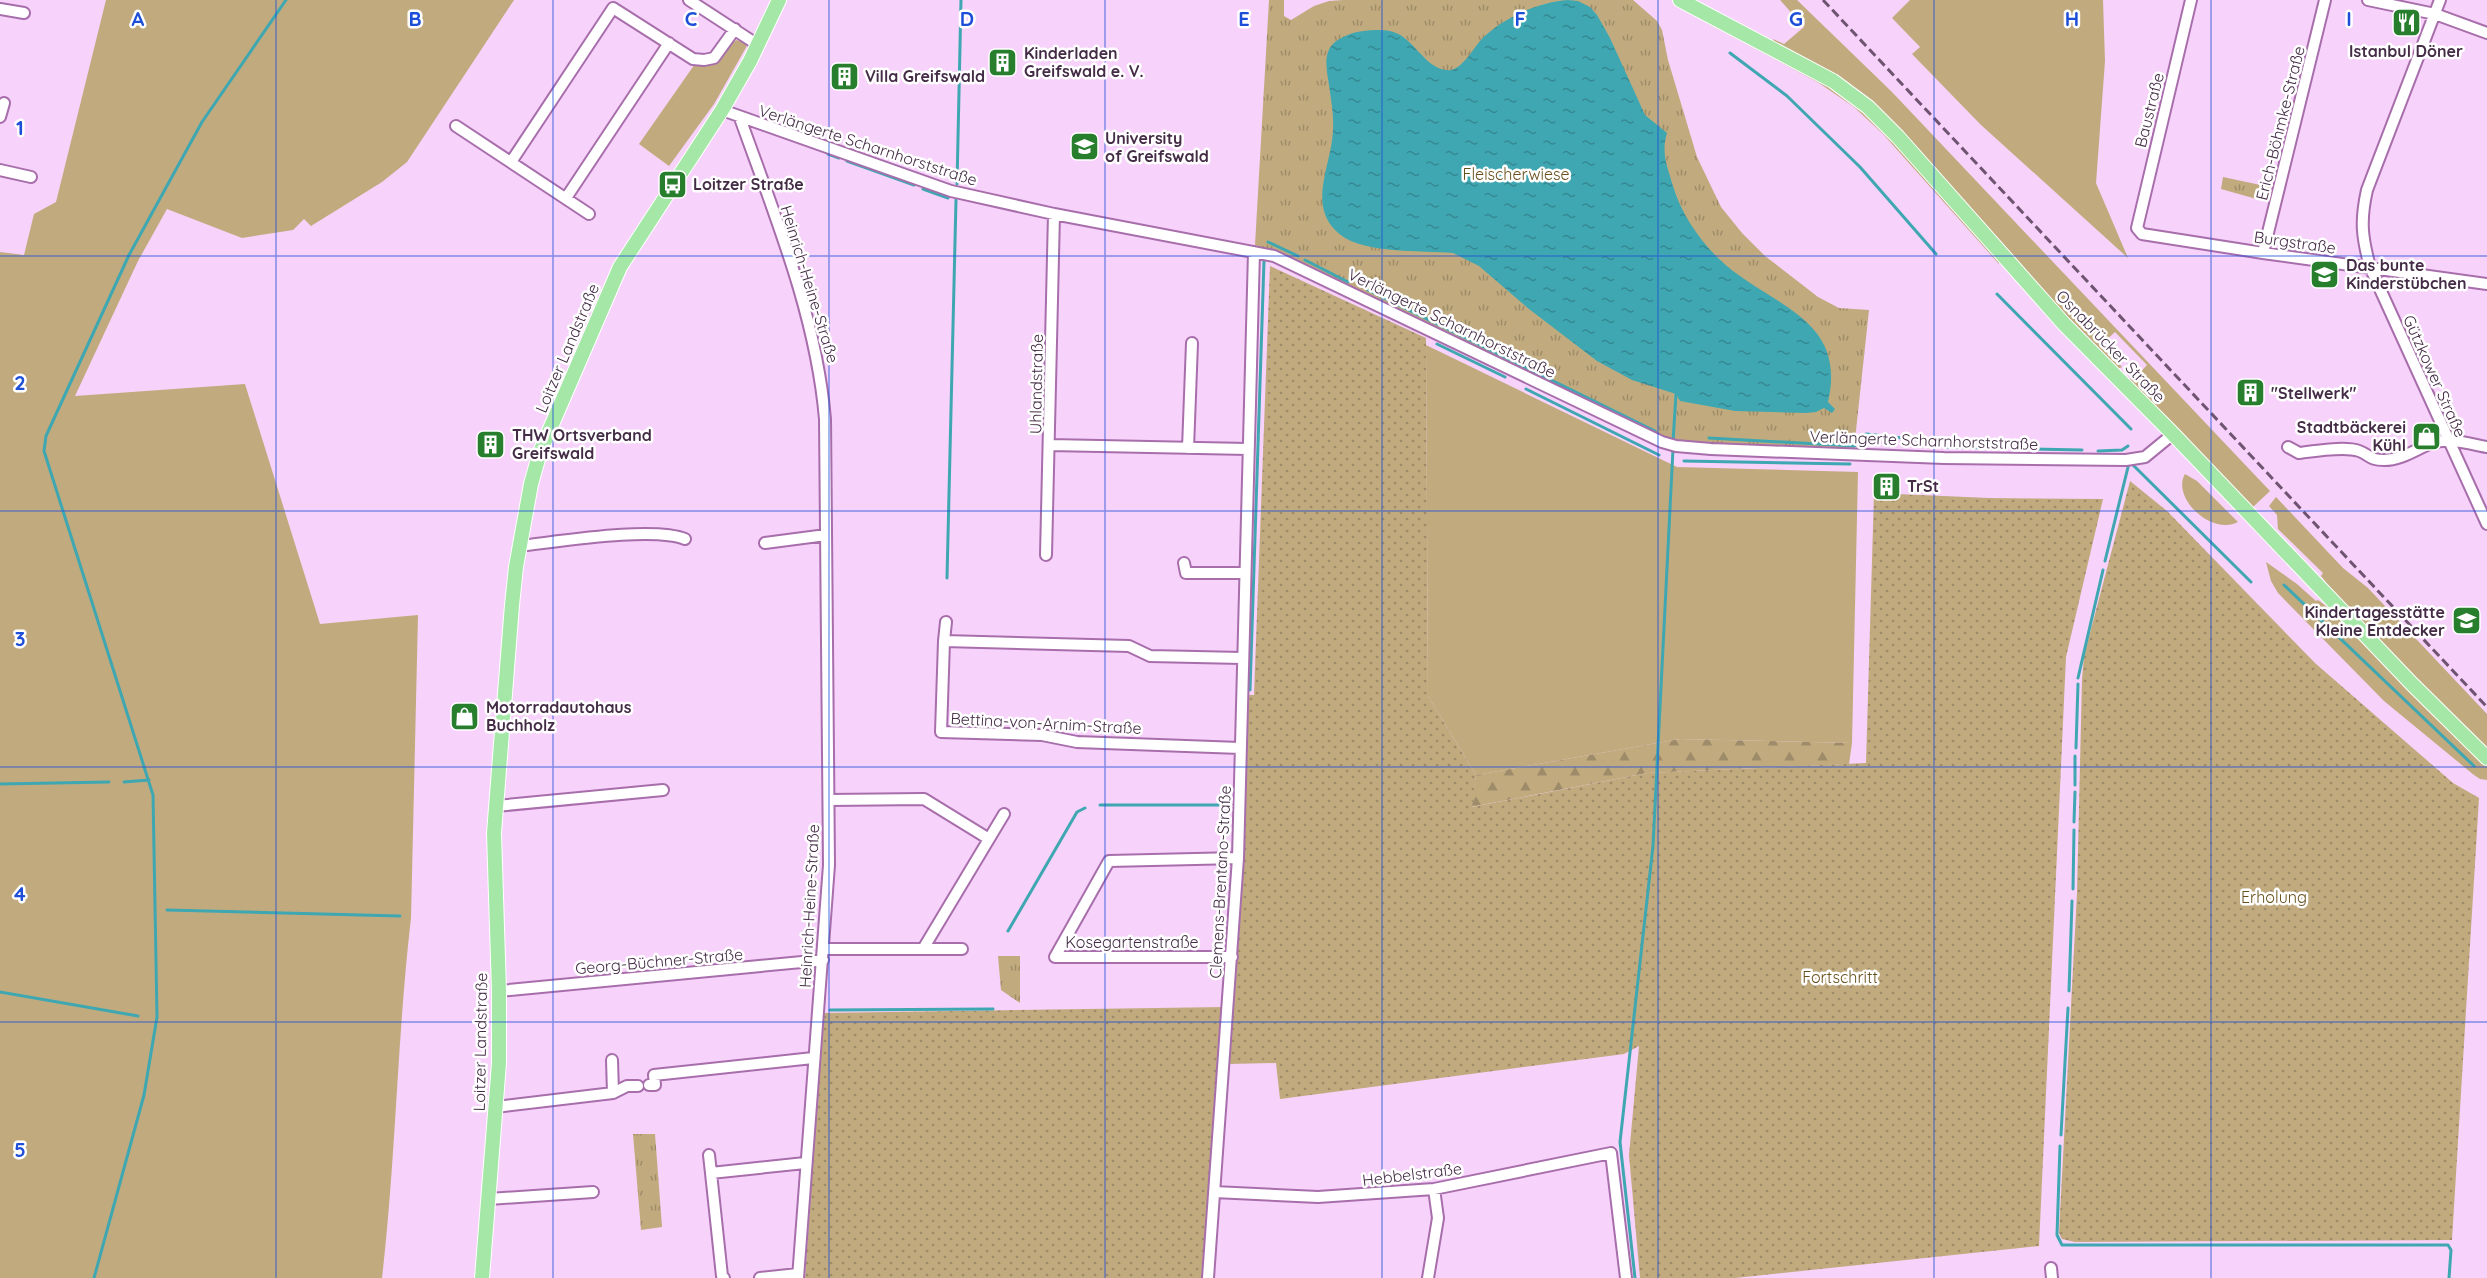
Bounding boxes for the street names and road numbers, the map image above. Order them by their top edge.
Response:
street label: Erich-Böhmke-Straße [2251,44,2309,202]
street label: Baustraße [2130,71,2168,149]
street label: Verlängerte Scharnhorststraße [756,100,980,190]
street label: Heinrich-Heine-Straße [776,203,844,365]
street label: Burgstraße [2253,226,2337,258]
street label: Verlängerte Scharnhorststraße [1345,264,1559,382]
street label: Loitzer Landstraße [531,280,603,416]
street label: Osnabrücker Straße [2052,286,2170,406]
street label: Gützkower Straße [2399,312,2471,440]
street label: Uhlandstraße [1025,334,1047,434]
street label: Verlängerte Scharnhorststraße [1809,426,2039,454]
street label: Bettina-von-Arnim-Straße [950,708,1142,738]
street label: Clemens-Brentano-Straße [1205,785,1235,979]
street label: Heinrich-Heine-Straße [795,824,823,988]
street label: Kosegartenstraße [1065,932,1199,952]
street label: Georg-Büchner-Straße [574,944,744,978]
street label: Loitzer Landstraße [469,973,491,1111]
street label: Hebbelstraße [1361,1158,1463,1190]

